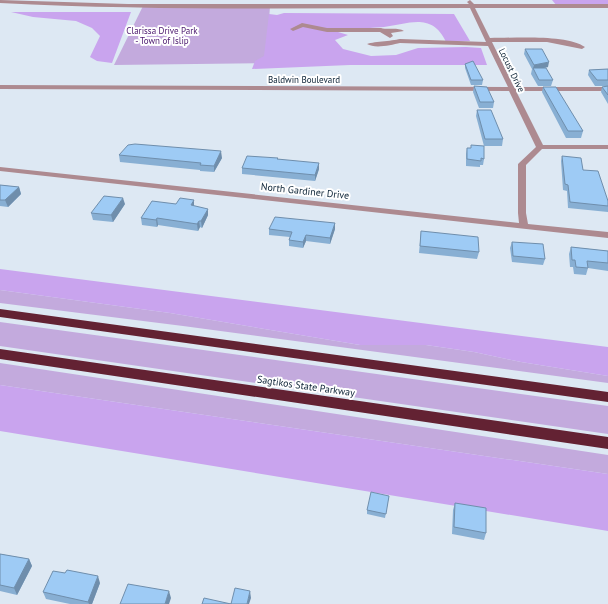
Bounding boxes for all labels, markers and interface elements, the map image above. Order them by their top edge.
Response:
park label: Clarissa Drive Park - Town of Islip [126,25,198,46]
street label: Locust Drive [497,46,527,94]
street label: Baldwin Boulevard [268,74,340,85]
street label: North Gardiner Drive [260,180,350,202]
street label: Sagtikos State Parkway [256,373,356,399]

